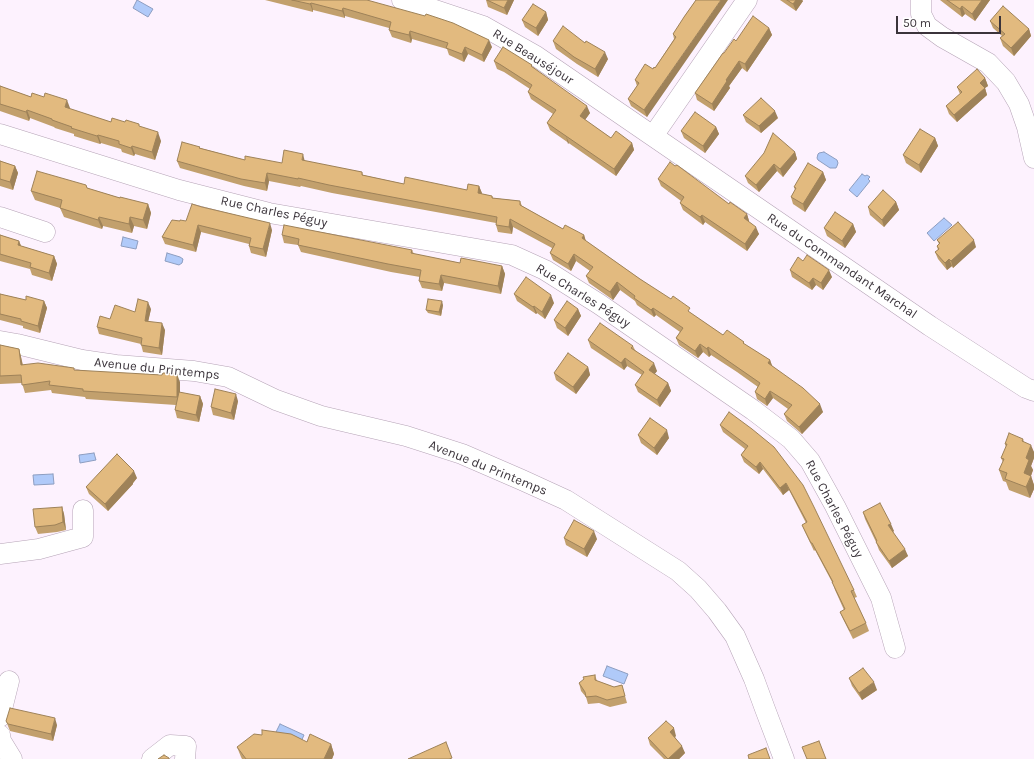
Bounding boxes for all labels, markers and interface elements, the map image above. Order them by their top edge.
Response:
scale bar [898,8,1003,34]
text: 50 m [903,16,931,30]
street label: Rue Beauséjour [490,26,576,88]
street label: Rue Charles Péguy [219,193,329,231]
street label: Rue du Commandant Marchal [764,210,920,322]
street label: Rue Charles Péguy [533,261,633,331]
street label: Avenue du Printemps [93,355,221,383]
street label: Avenue du Printemps [427,437,549,499]
street label: Rue Charles Péguy [802,457,866,561]

